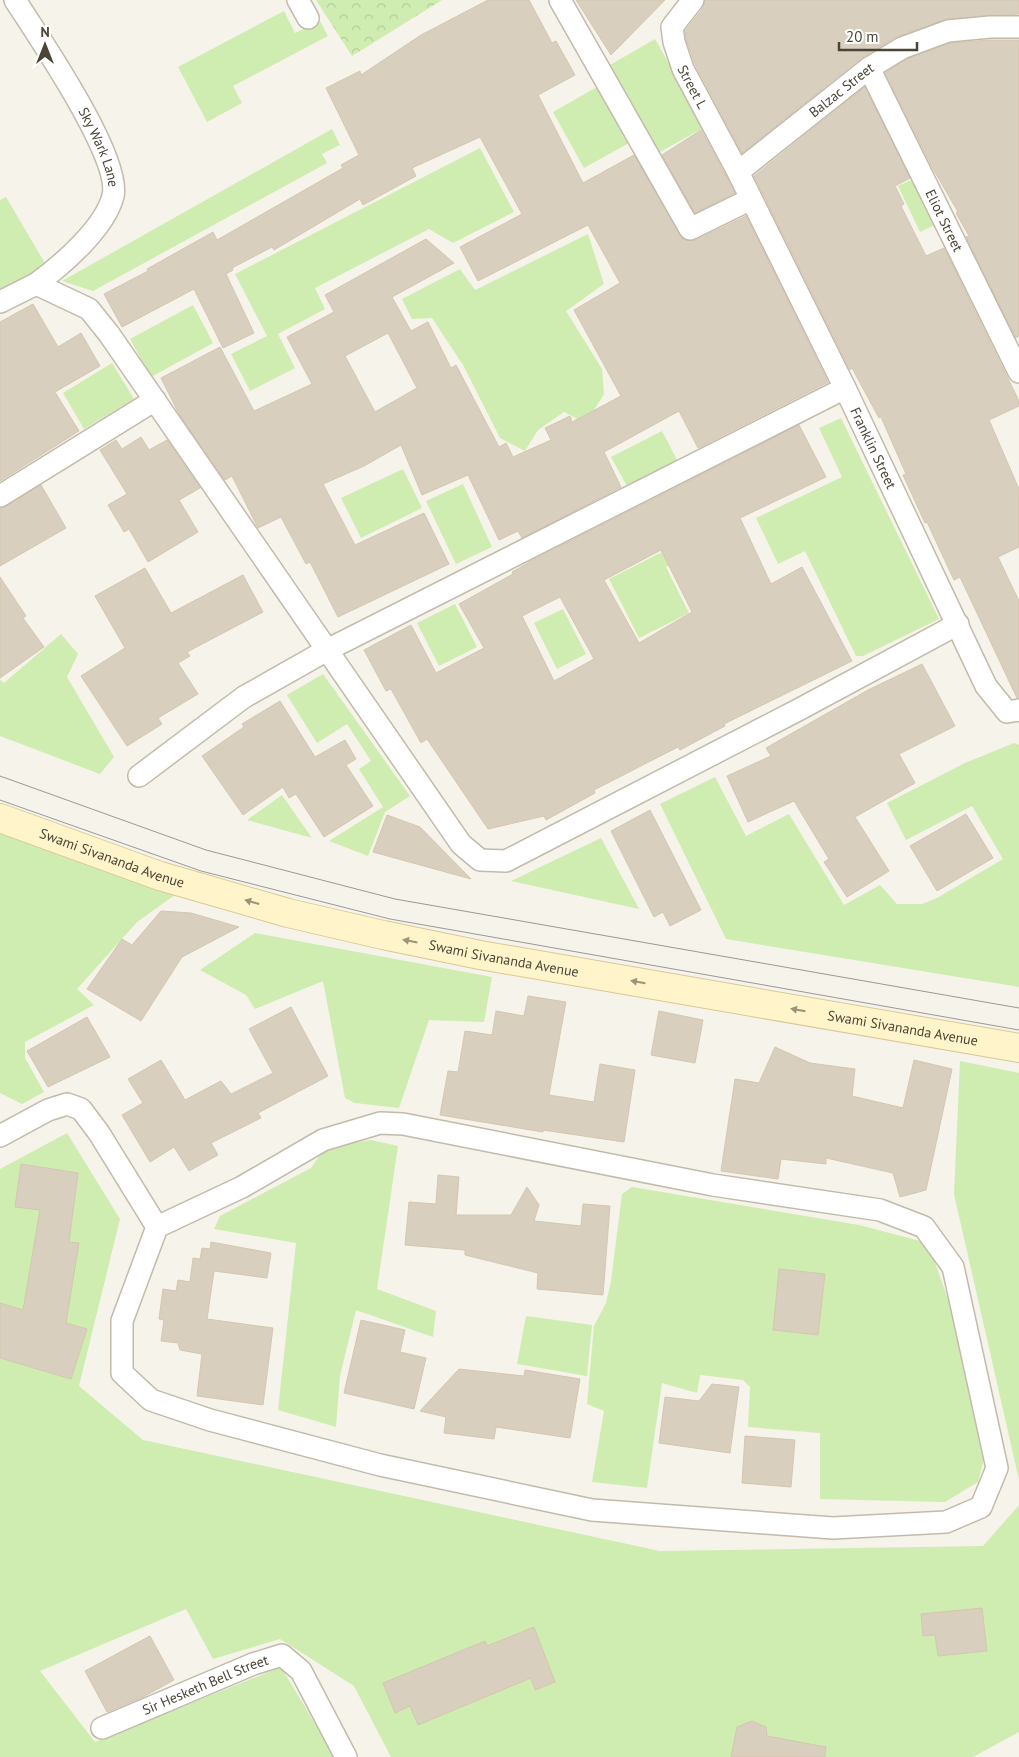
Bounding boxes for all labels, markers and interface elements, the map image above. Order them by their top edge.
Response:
north arrow [20,20,70,70]
scale bar [839,20,916,52]
text: N [40,23,50,41]
text: 20 m [846,27,879,46]
street label: Balzac Street [805,58,877,121]
street label: Street L [674,62,711,112]
street label: Sky Wark Lane [74,104,123,188]
street label: Eliot Street [921,186,967,255]
street label: Franklin Street [846,404,901,492]
street label: Swami Sivananda Avenue [37,824,187,892]
one-way arrow [244,898,259,906]
one-way arrow [401,936,417,944]
street label: Swami Sivananda Avenue [427,936,580,981]
one-way arrow [630,978,646,986]
one-way arrow [790,1006,806,1014]
street label: Swami Sivananda Avenue [826,1006,979,1050]
street label: Sir Hesketh Bell Street [139,1651,271,1719]

